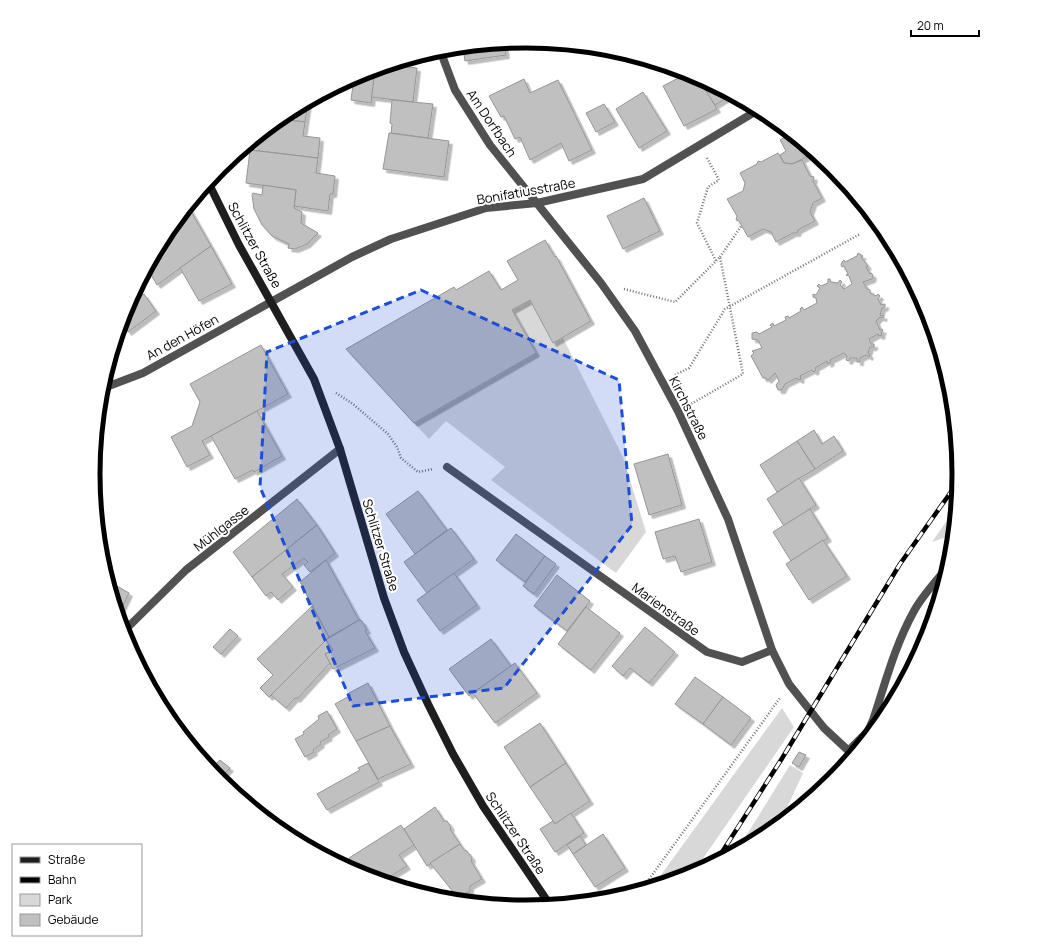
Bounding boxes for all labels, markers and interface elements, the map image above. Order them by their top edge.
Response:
scale bar [911,12,979,38]
text: 20 m [917,17,944,34]
street label: Am Dorfbach [463,86,521,160]
street label: Bonifatiusstraße [475,173,577,209]
street label: Schlitzer Straße [224,199,286,292]
street label: An den Höfen [143,310,221,364]
street label: Kirchstraße [665,373,713,443]
street label: Schlitzer Straße [358,497,404,594]
street label: Mühlgasse [190,500,253,555]
street label: Marienstraße [628,578,704,640]
street label: Schlitzer Straße [482,788,550,878]
legend [12,844,142,936]
text: Straße [48,851,85,868]
text: Bahn [48,871,76,888]
text: Park [48,891,73,908]
text: Gebäude [48,911,99,928]

